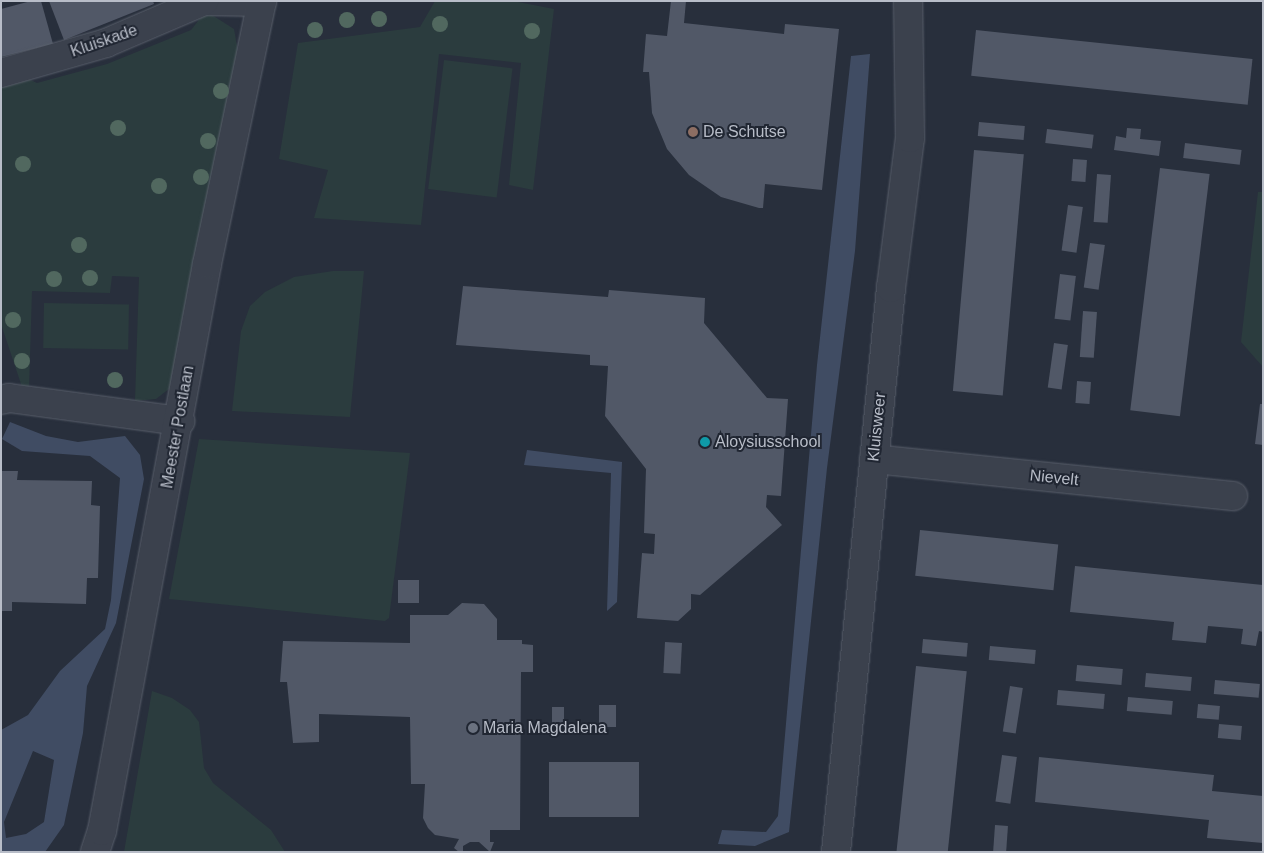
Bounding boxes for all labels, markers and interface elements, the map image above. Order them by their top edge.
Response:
street label: Kluiskade [68,21,140,61]
place label: De Schutse [703,122,786,142]
marker: De Schutse [687,126,699,138]
street label: Meester Postlaan [158,364,198,490]
street label: Kluisweer [864,392,890,462]
place label: Aloysiusschool [715,432,821,452]
marker: Aloysiusschool [699,436,711,448]
street label: Nievelt [1029,466,1079,490]
place label: Maria Magdalena [483,718,607,738]
marker: Maria Magdalena [467,722,479,734]

